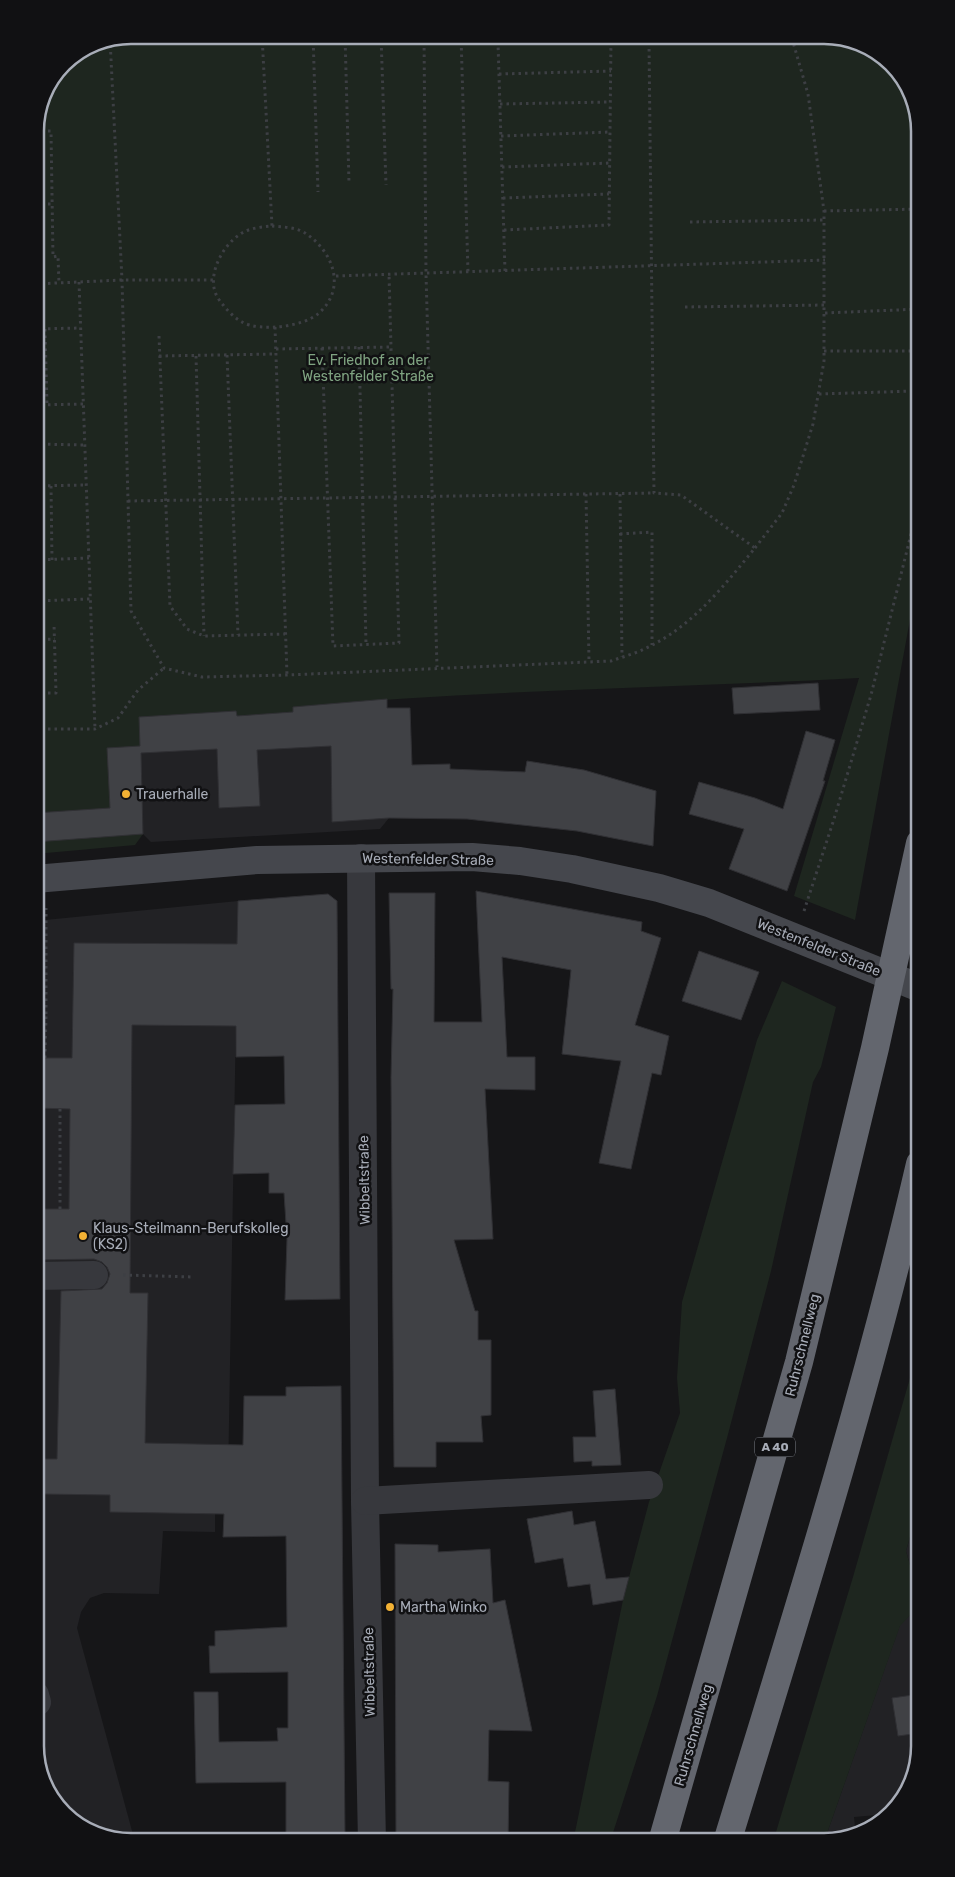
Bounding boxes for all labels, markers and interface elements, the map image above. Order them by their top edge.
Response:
park label: Ev. Friedhof an der Westenfelder Straße [302,352,434,385]
place label: Trauerhalle [136,786,209,803]
marker: Trauerhalle [120,788,132,800]
street label: Westenfelder Straße [362,850,494,869]
street label: Westenfelder Straße [754,915,883,980]
street label: Wibbeltstraße [355,1135,374,1225]
place label: Klaus-Steilmann-Berufskolleg (KS2) [93,1220,289,1253]
marker: Klaus-Steilmann-Berufskolleg (KS2) [77,1230,89,1242]
street label: Ruhrschnellweg [782,1292,823,1398]
road number: A 40 [755,1438,795,1456]
place label: Martha Winko [400,1599,487,1616]
marker: Martha Winko [384,1601,396,1613]
street label: Wibbeltstraße [360,1627,379,1717]
street label: Ruhrschnellweg [671,1682,716,1788]

